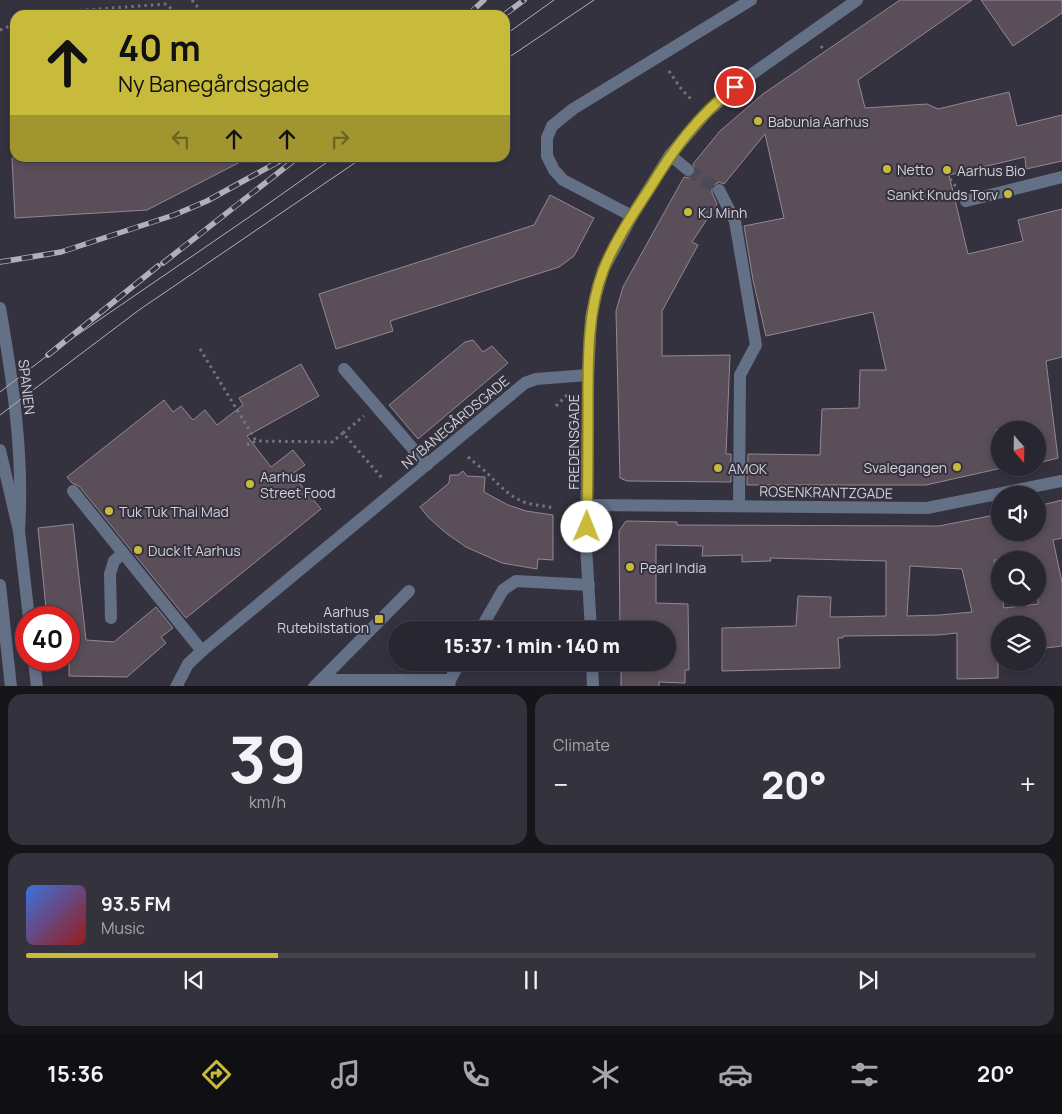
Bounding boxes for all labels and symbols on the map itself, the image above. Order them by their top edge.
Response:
pin [714,66,756,108]
place label: Babunia Aarhus [768,112,869,131]
marker: Babunia Aarhus [752,115,764,127]
place label: Netto [897,160,933,179]
place label: Aarhus Bio [957,161,1026,180]
marker: Netto [881,163,893,175]
marker: Aarhus Bio [941,164,953,176]
place label: Sankt Knuds Torv [887,185,998,204]
marker: Sankt Knuds Torv [1002,188,1014,200]
place label: KJ Minh [698,203,747,222]
marker: KJ Minh [682,206,694,218]
street label: SPANIEN [14,358,40,416]
street label: NY BANEGÅRDSGADE [397,371,513,473]
street label: FREDENSGADE [564,394,583,490]
north arrow [991,421,1046,476]
place label: Svalegangen [863,458,947,477]
place label: AMOK [728,459,768,478]
marker: Svalegangen [951,461,963,473]
marker: AMOK [712,462,724,474]
place label: Aarhus Street Food [260,467,336,502]
marker: Aarhus Street Food [244,478,256,490]
street label: ROSENKRANTZGADE [759,481,893,503]
position arrow [560,500,612,552]
place label: Tuk Tuk Thai Mad [119,502,229,521]
marker: Tuk Tuk Thai Mad [103,505,115,517]
place label: Duck It Aarhus [148,541,241,560]
marker: Duck It Aarhus [132,544,144,556]
place label: Pearl India [640,558,706,577]
marker: Pearl India [624,561,636,573]
place label: Aarhus Rutebilstation [277,602,369,637]
speed limit sign: 40 [15,606,80,671]
marker: Aarhus Rutebilstation [373,613,385,625]

